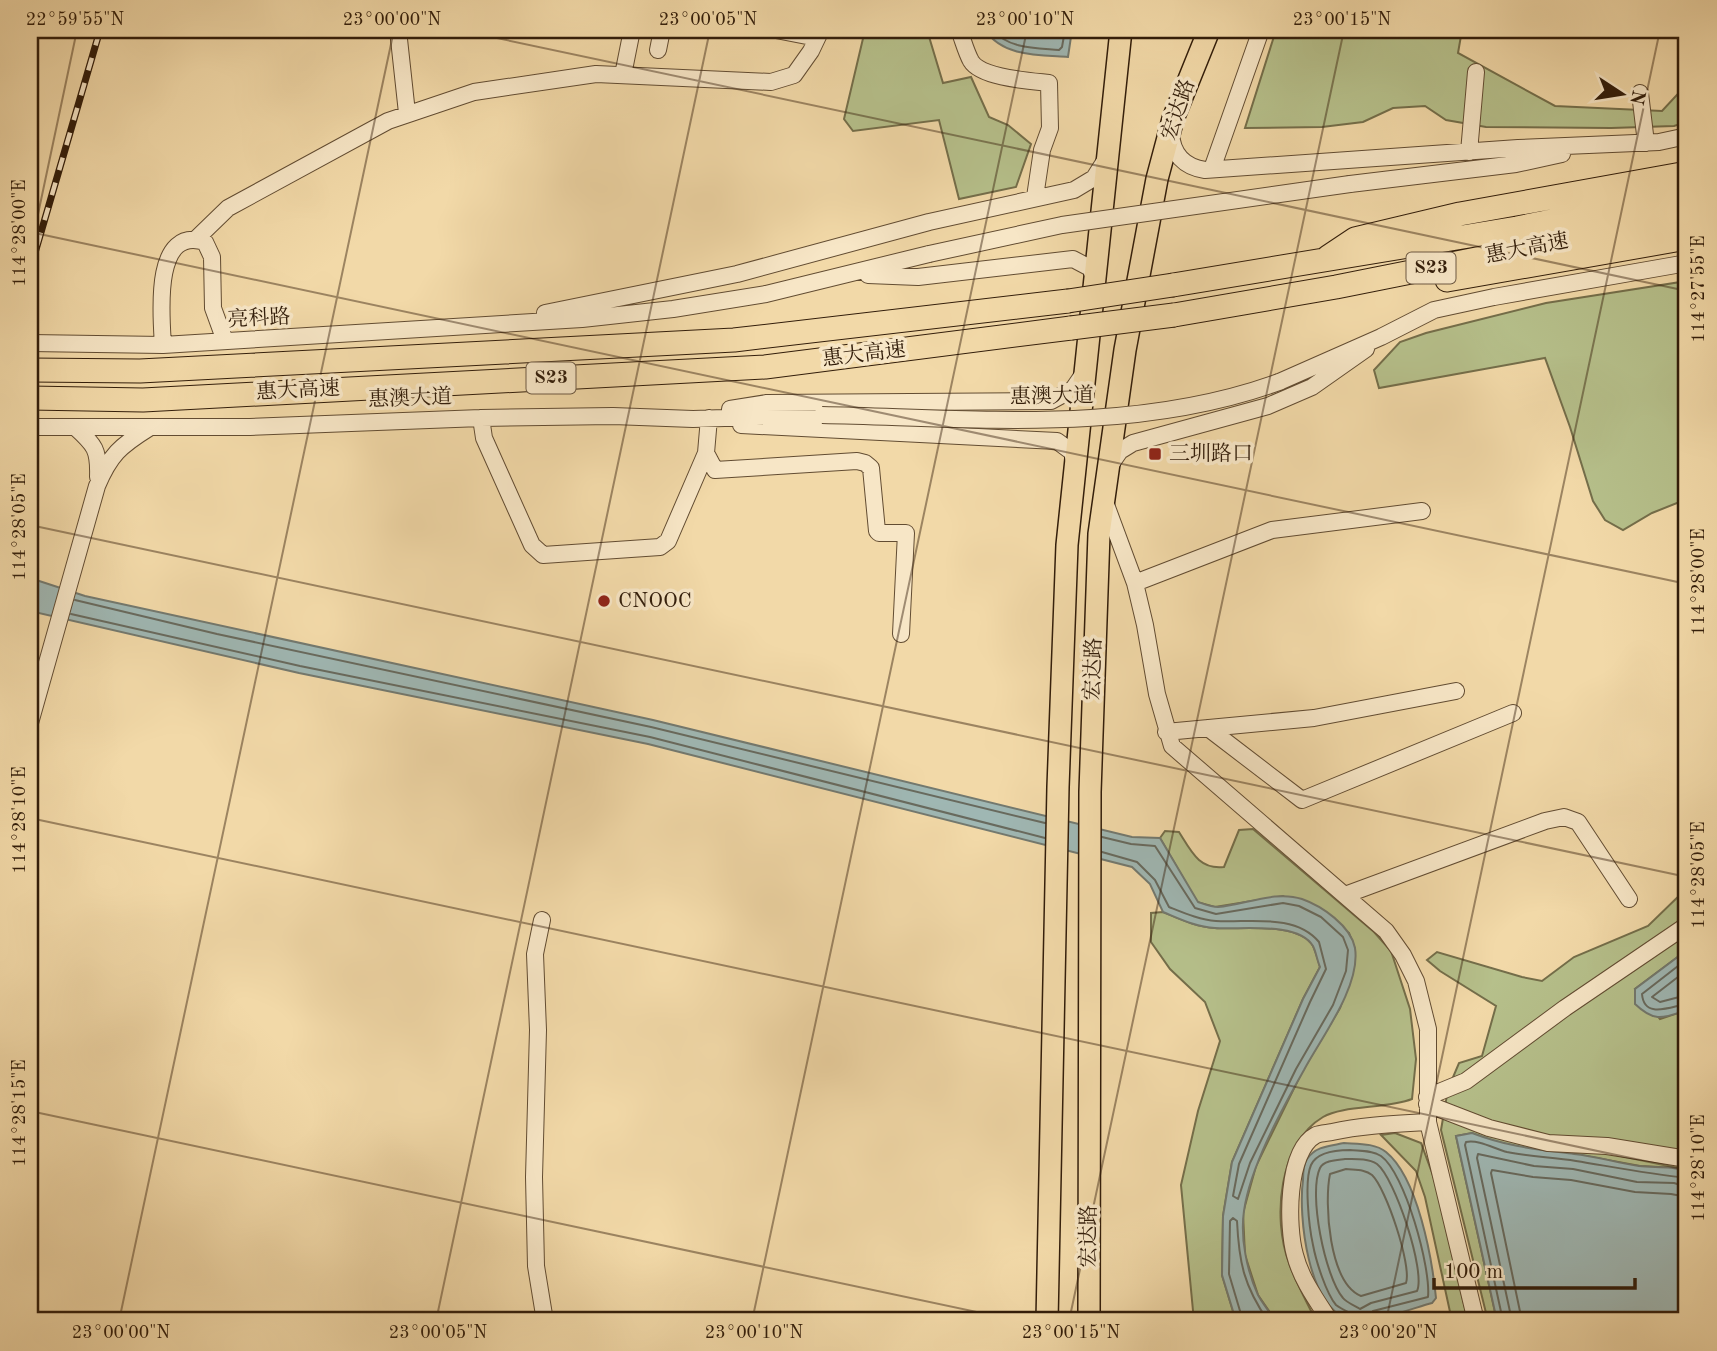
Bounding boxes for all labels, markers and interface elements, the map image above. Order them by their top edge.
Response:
text: 22°59'55"N [26,11,124,29]
text: 23°00'00"N [343,11,441,29]
text: 23°00'05"N [659,11,757,29]
text: 23°00'10"N [976,11,1074,29]
text: 23°00'15"N [1293,11,1391,29]
north arrow [1588,60,1658,130]
street label: 宏达路 [1157,76,1199,143]
text: N [1625,88,1647,107]
text: 114°28'00"E [11,179,29,287]
street label: 惠大高速 [1483,229,1570,267]
text: 114°27'55"E [1690,235,1708,343]
road number: S23 [1406,252,1456,284]
street label: 亮科路 [227,304,291,331]
street label: 惠大高速 [821,337,907,371]
road number: S23 [526,362,576,394]
street label: 惠大高速 [255,376,340,404]
street label: 惠澳大道 [1010,384,1094,408]
street label: 惠澳大道 [368,385,452,411]
place label: 三圳路口 [1169,442,1253,465]
marker: 三圳路口 [1147,446,1163,462]
text: 114°28'05"E [11,473,29,581]
text: 114°28'00"E [1690,528,1708,636]
place label: CNOOC [618,591,692,612]
marker: CNOOC [596,593,612,609]
street label: 宏达路 [1080,637,1106,701]
text: 114°28'10"E [11,766,29,874]
text: 114°28'05"E [1690,821,1708,929]
text: 114°28'15"E [11,1059,29,1167]
text: 114°28'10"E [1690,1114,1708,1222]
street label: 宏达路 [1077,1205,1100,1268]
scale bar [1434,1246,1635,1290]
text: 100 m [1444,1262,1503,1283]
text: 23°00'00"N [72,1324,170,1342]
text: 23°00'05"N [389,1324,487,1342]
text: 23°00'10"N [705,1324,803,1342]
text: 23°00'15"N [1022,1324,1120,1342]
text: 23°00'20"N [1339,1324,1437,1342]

